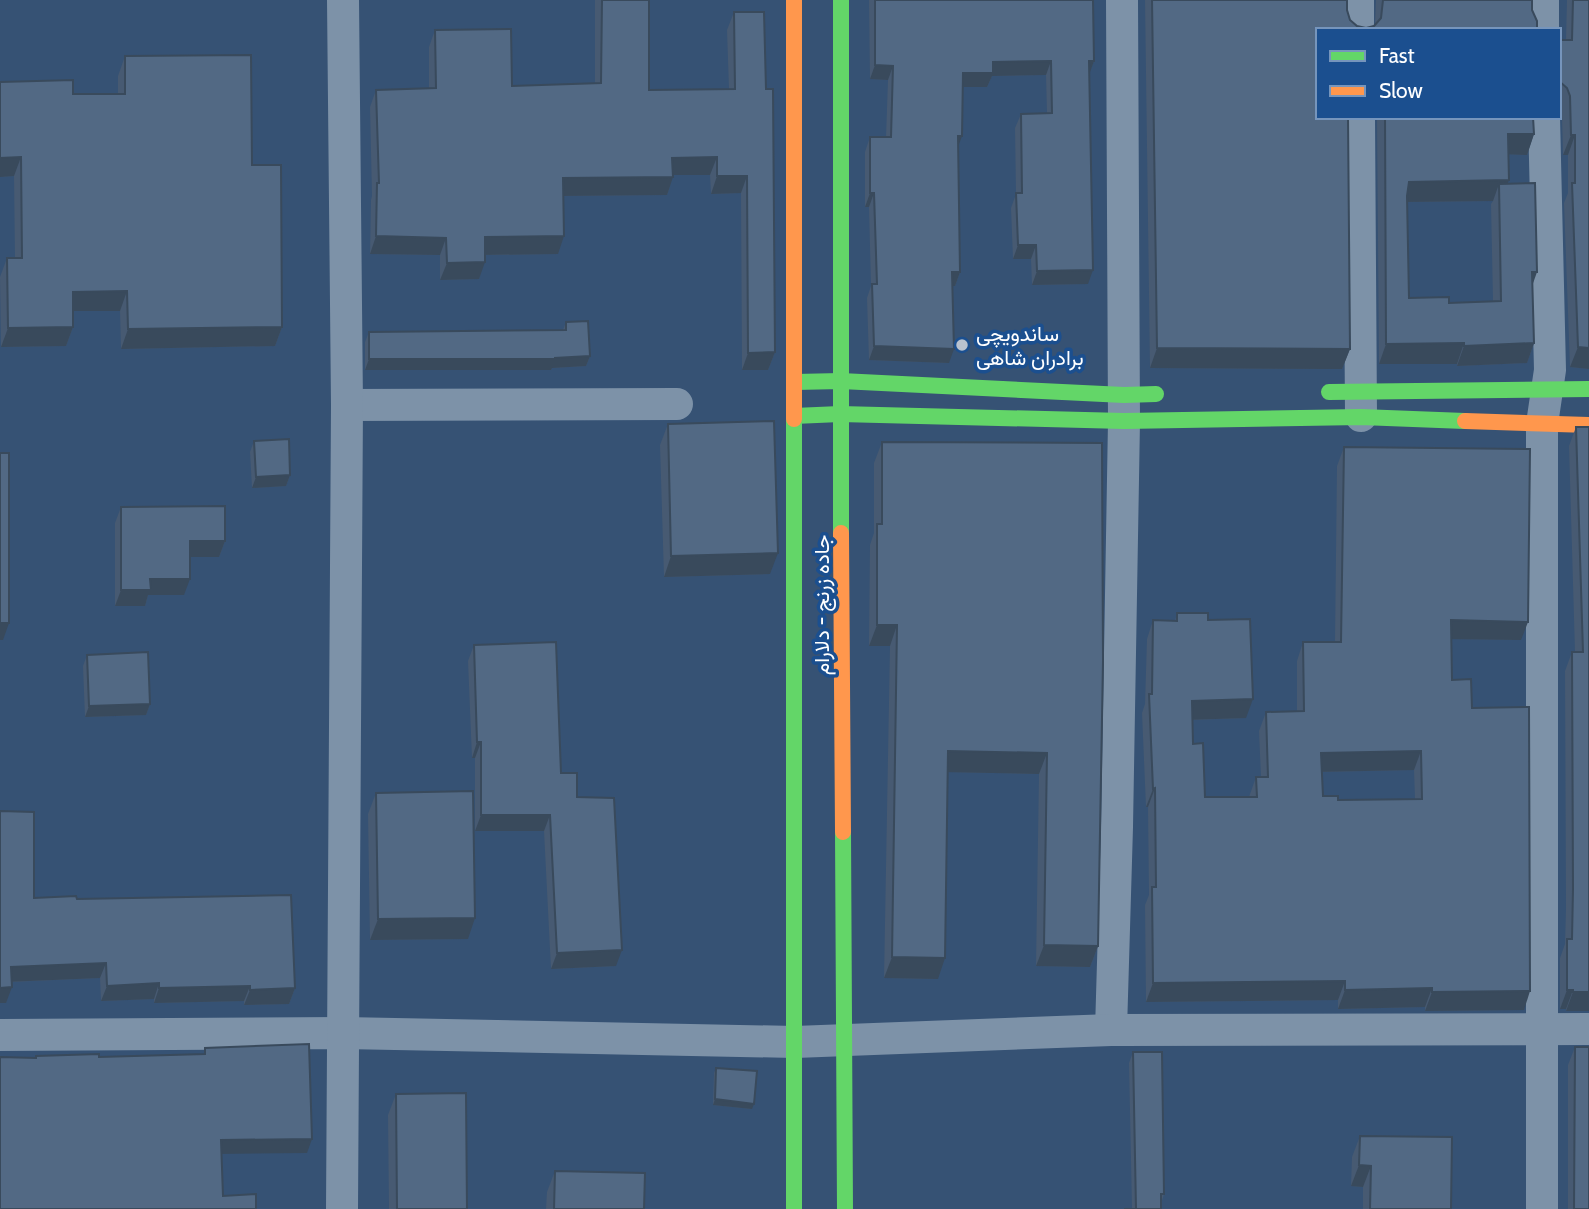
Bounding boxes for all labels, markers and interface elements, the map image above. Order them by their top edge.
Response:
legend [1316,28,1561,119]
text: Fast [1379,43,1415,68]
text: Slow [1379,78,1423,103]
place label: ساندویچی برادران شاهی [976,321,1084,371]
marker: ساندویچی برادران شاهی [954,337,970,353]
street label: جاده زرنج - دلارام [809,535,836,675]

